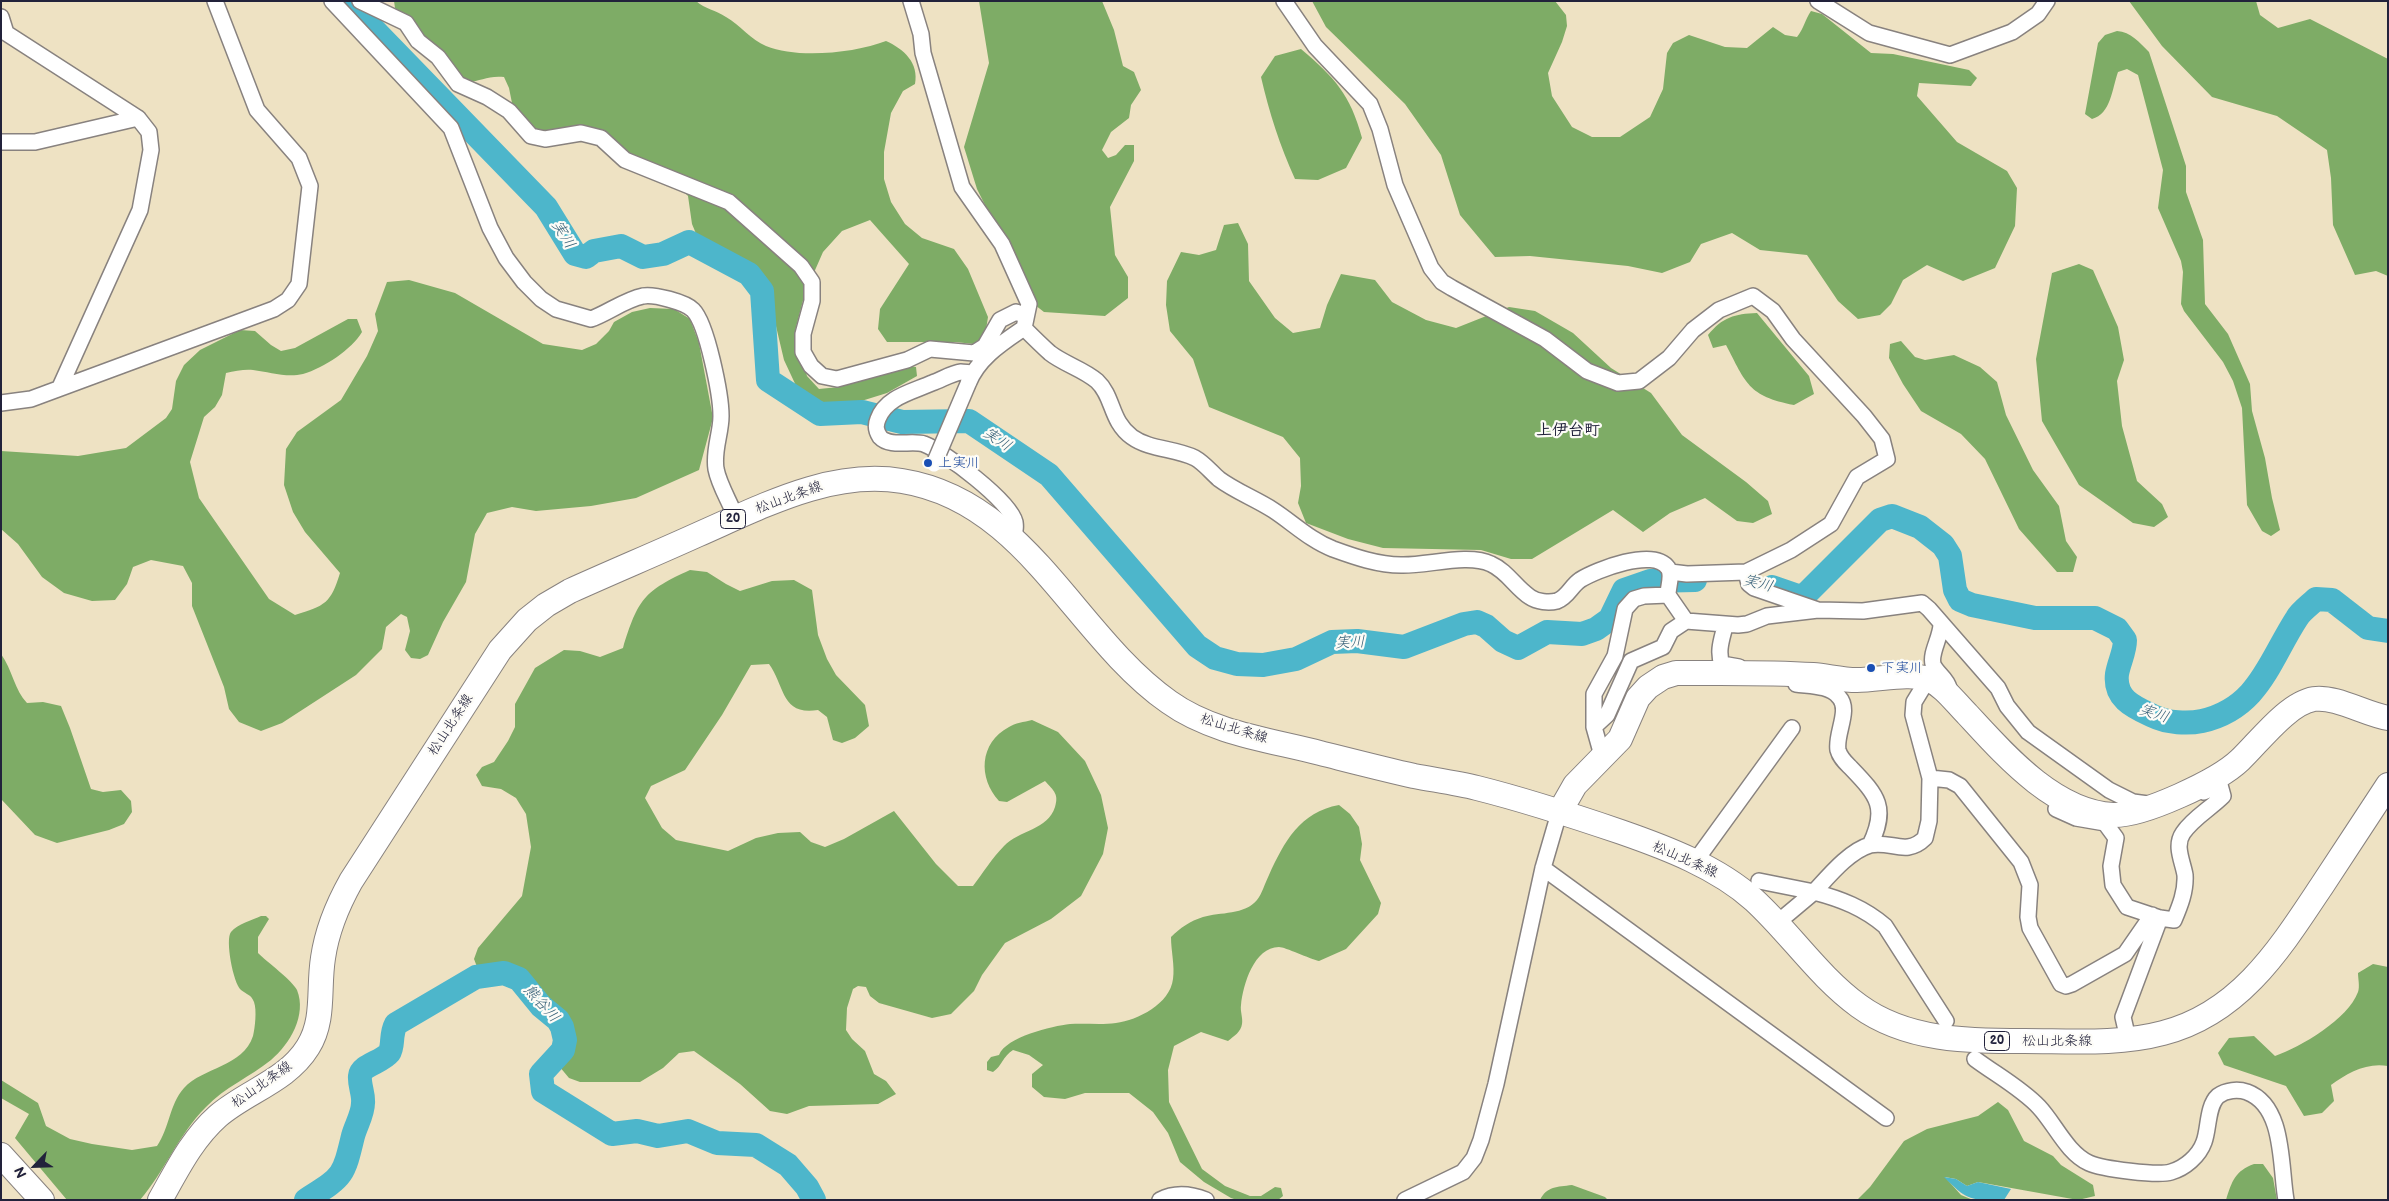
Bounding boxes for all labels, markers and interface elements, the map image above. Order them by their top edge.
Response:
water label: 実川 [547,218,579,252]
district label: 上伊台町 [1536,421,1600,441]
water label: 実川 [980,424,1014,456]
place label: 上実川 [938,455,980,471]
marker: 上実川 [922,457,934,469]
street label: 松山北条線 [753,478,825,518]
road number: 20 [720,509,746,528]
water label: 実川 [1741,571,1775,597]
water label: 実川 [1335,633,1365,653]
place label: 下実川 [1881,660,1923,676]
marker: 下実川 [1865,662,1877,674]
street label: 松山北条線 [425,691,477,759]
water label: 実川 [2137,701,2171,727]
street label: 松山北条線 [1198,711,1270,747]
street label: 松山北条線 [1650,838,1720,882]
water label: 熊谷川 [519,981,563,1027]
road number: 20 [1984,1032,2010,1050]
street label: 松山北条線 [2022,1033,2092,1049]
street label: 松山北条線 [229,1058,295,1112]
north arrow [10,1141,60,1191]
text: N [11,1164,31,1181]

